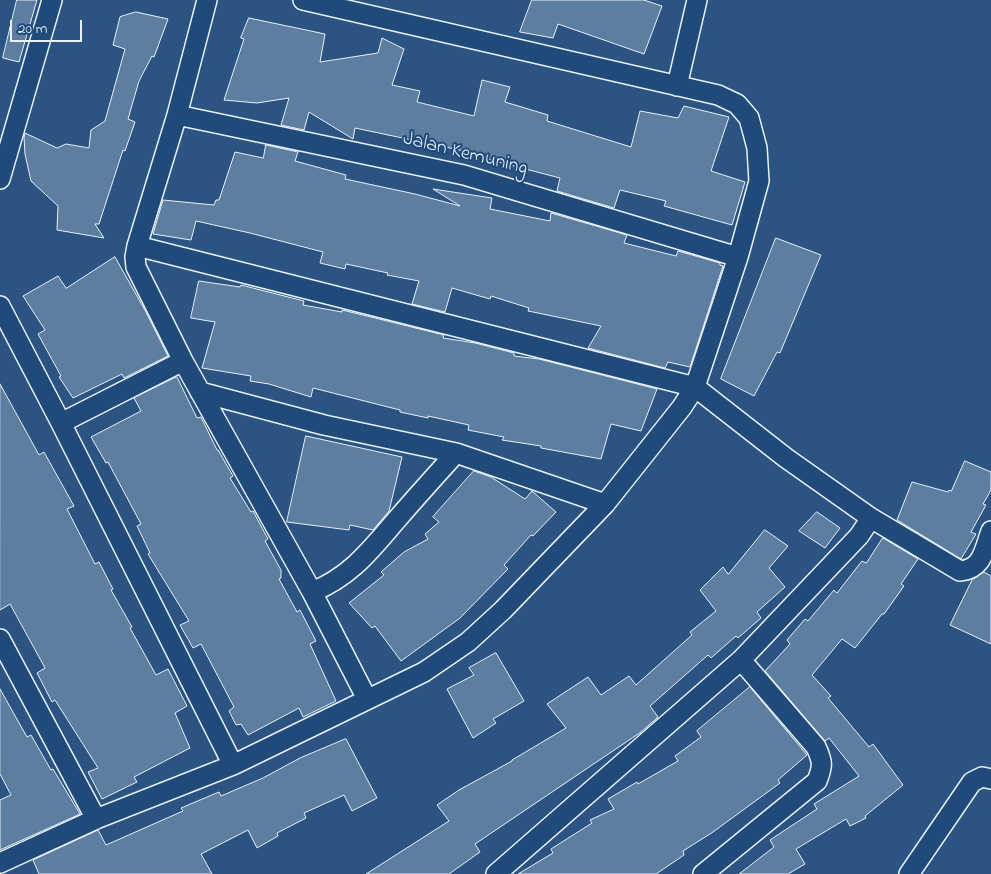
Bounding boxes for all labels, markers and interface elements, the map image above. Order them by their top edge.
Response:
scale bar [12,10,85,42]
text: 20 m [18,18,47,40]
street label: Jalan Kemuning [400,128,530,182]

